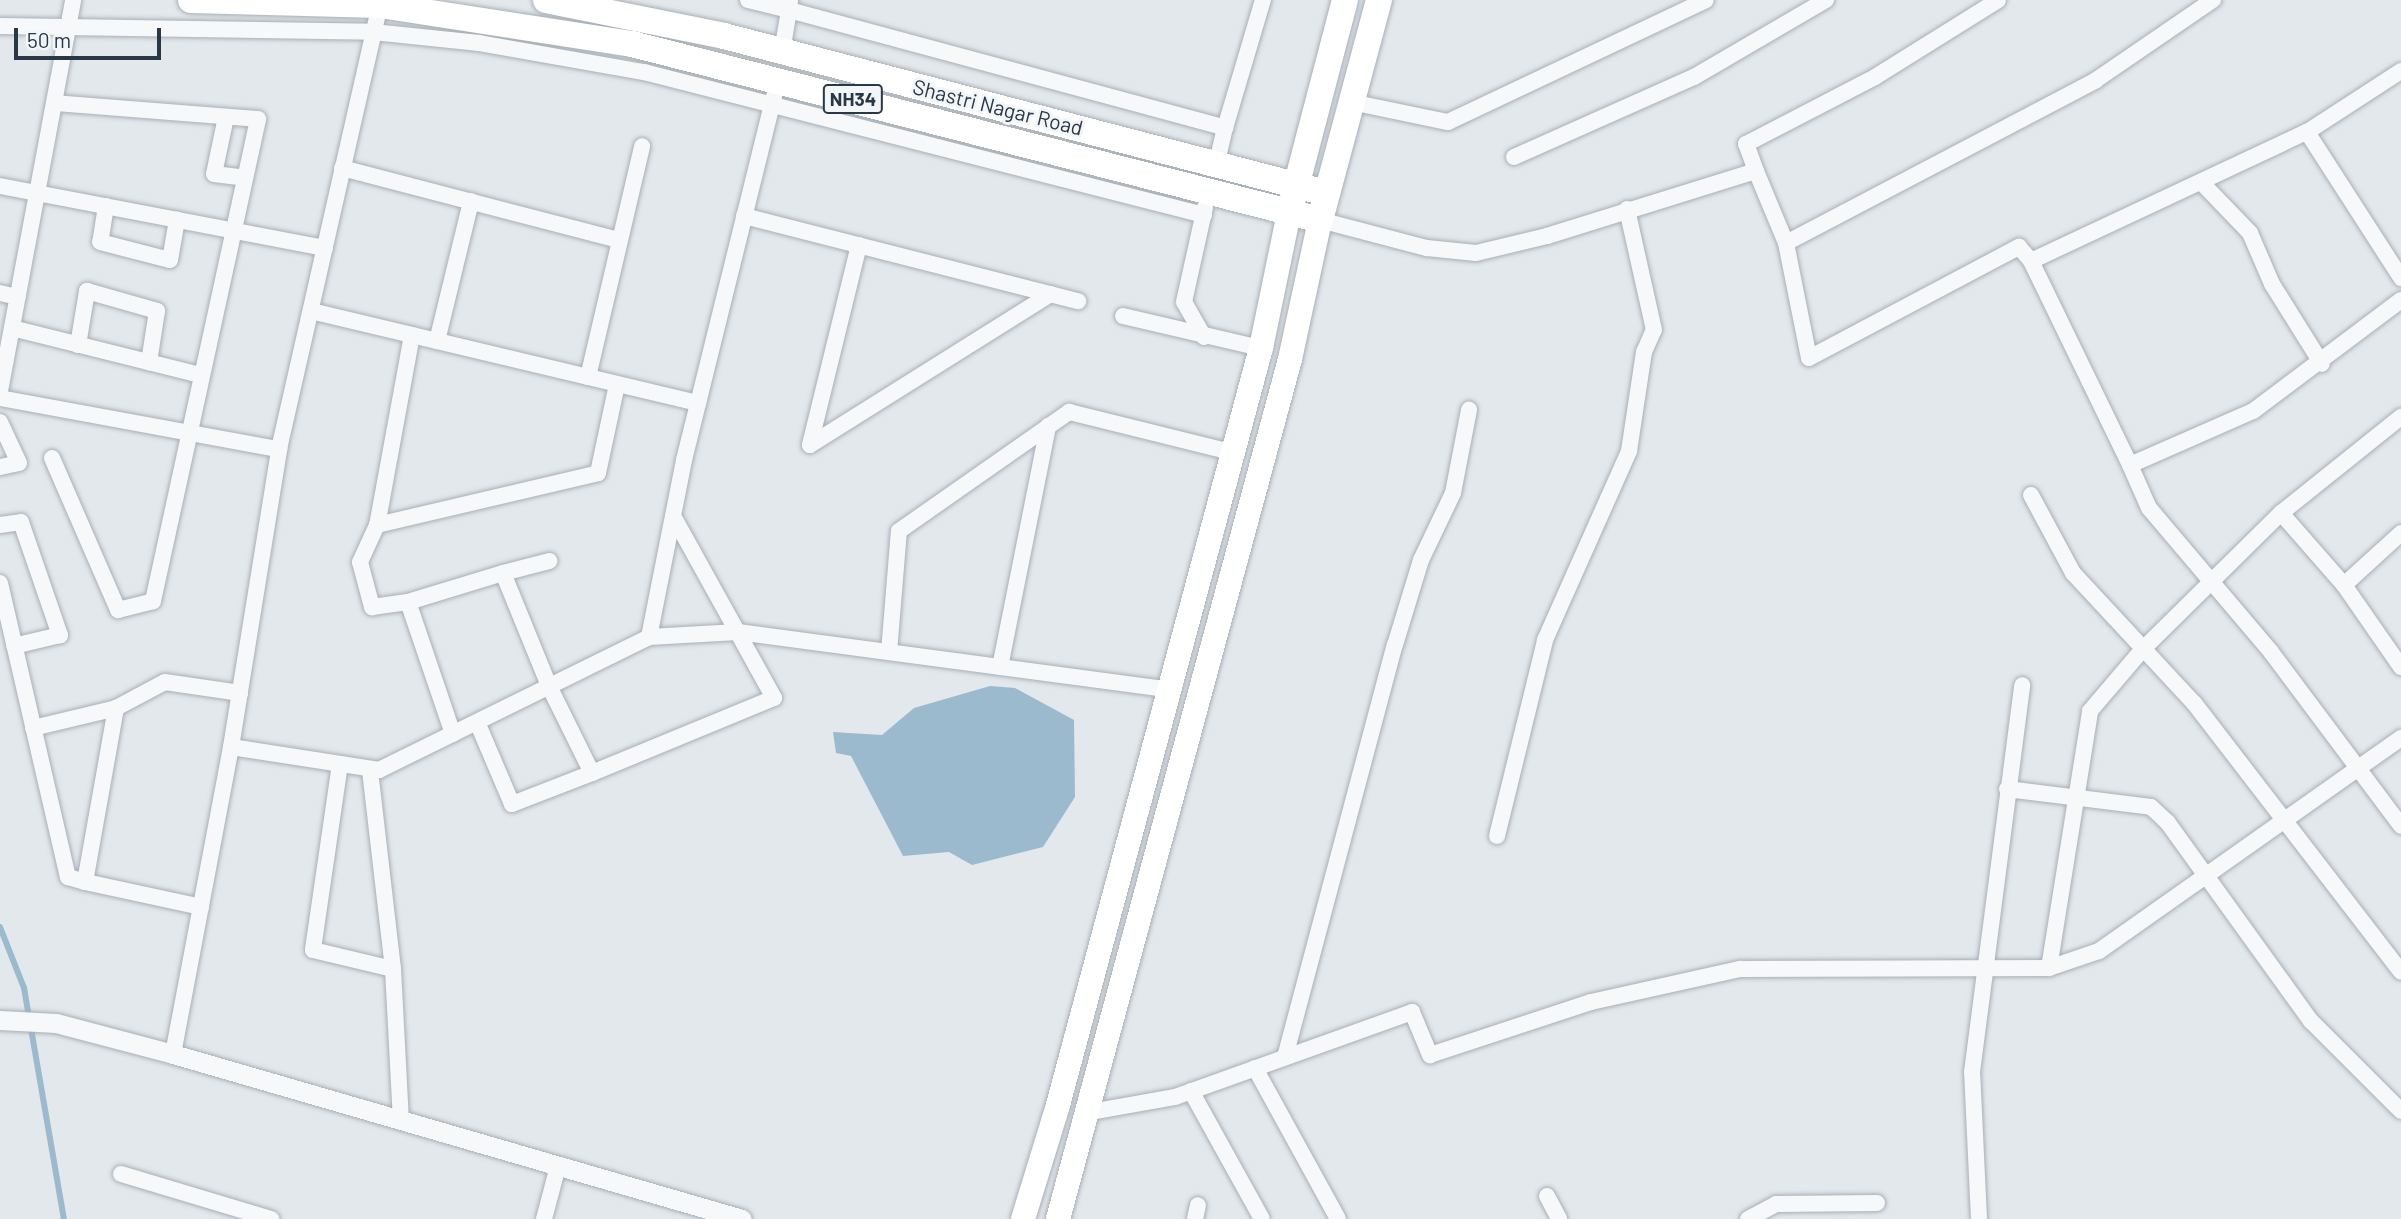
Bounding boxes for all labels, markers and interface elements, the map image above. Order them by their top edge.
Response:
scale bar [18,14,164,58]
text: 50 m [27,27,71,52]
street label: Shastri Nagar Road [910,74,1086,140]
road number: NH34 [822,83,884,114]

